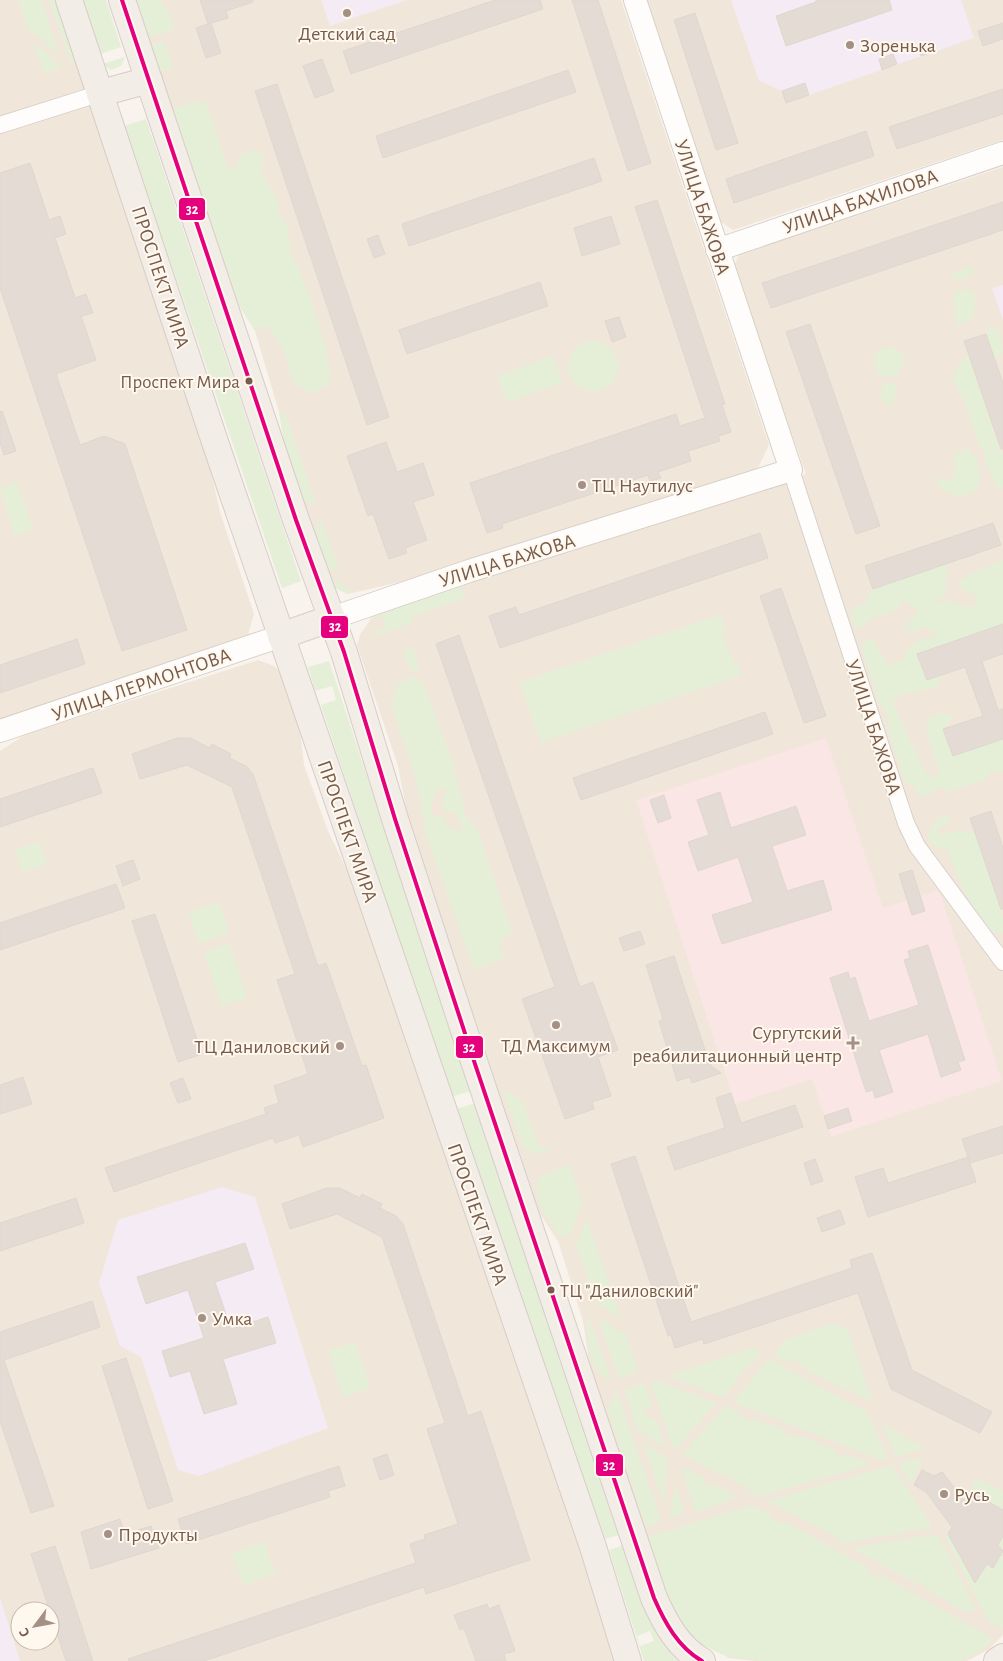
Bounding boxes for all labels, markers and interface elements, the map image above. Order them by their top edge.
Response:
marker: Детский сад [341,7,353,19]
place label: Детский сад [298,24,396,44]
place label: Зоренька [860,36,936,56]
marker: Зоренька [844,39,856,51]
street label: УЛИЦА БАЖОВА [671,137,733,278]
street label: УЛИЦА БАХИЛОВА [780,166,941,238]
line badge: 32 [178,197,206,221]
text: 32 [186,203,199,217]
street label: ПРОСПЕКТ МИРА [128,204,193,351]
place label: Проспект Мира [120,373,240,392]
marker: Проспект Мира [244,376,254,386]
place label: ТЦ Наутилус [592,476,693,496]
marker: ТЦ Наутилус [576,479,588,491]
street label: УЛИЦА БАЖОВА [437,531,578,591]
line badge: 32 [320,615,349,639]
text: 32 [329,620,342,634]
street label: УЛИЦА ЛЕРМОНТОВА [49,645,234,725]
street label: УЛИЦА БАЖОВА [842,657,904,798]
street label: ПРОСПЕКТ МИРА [313,758,381,905]
marker: ТД Максимум [550,1019,562,1031]
place label: Сургутский реабилитационный центр [632,1023,842,1066]
line badge: 32 [455,1035,484,1059]
place label: ТД Максимум [501,1036,611,1056]
marker: Сургутский реабилитационный центр [846,1036,860,1050]
place label: ТЦ Даниловский [194,1037,330,1057]
marker: ТЦ Даниловский [334,1040,346,1052]
text: 32 [463,1041,476,1055]
street label: ПРОСПЕКТ МИРА [443,1141,511,1288]
place label: ТЦ "Даниловский" [560,1282,698,1301]
marker: ТЦ "Даниловский" [546,1285,556,1295]
place label: Умка [212,1309,252,1329]
marker: Умка [196,1312,208,1324]
line badge: 32 [595,1453,624,1477]
text: 32 [603,1459,616,1473]
place label: Русь [954,1485,990,1505]
marker: Русь [938,1488,950,1500]
place label: Продукты [118,1525,198,1545]
marker: Продукты [102,1528,114,1540]
north arrow [10,1601,60,1651]
text: С [17,1625,33,1639]

